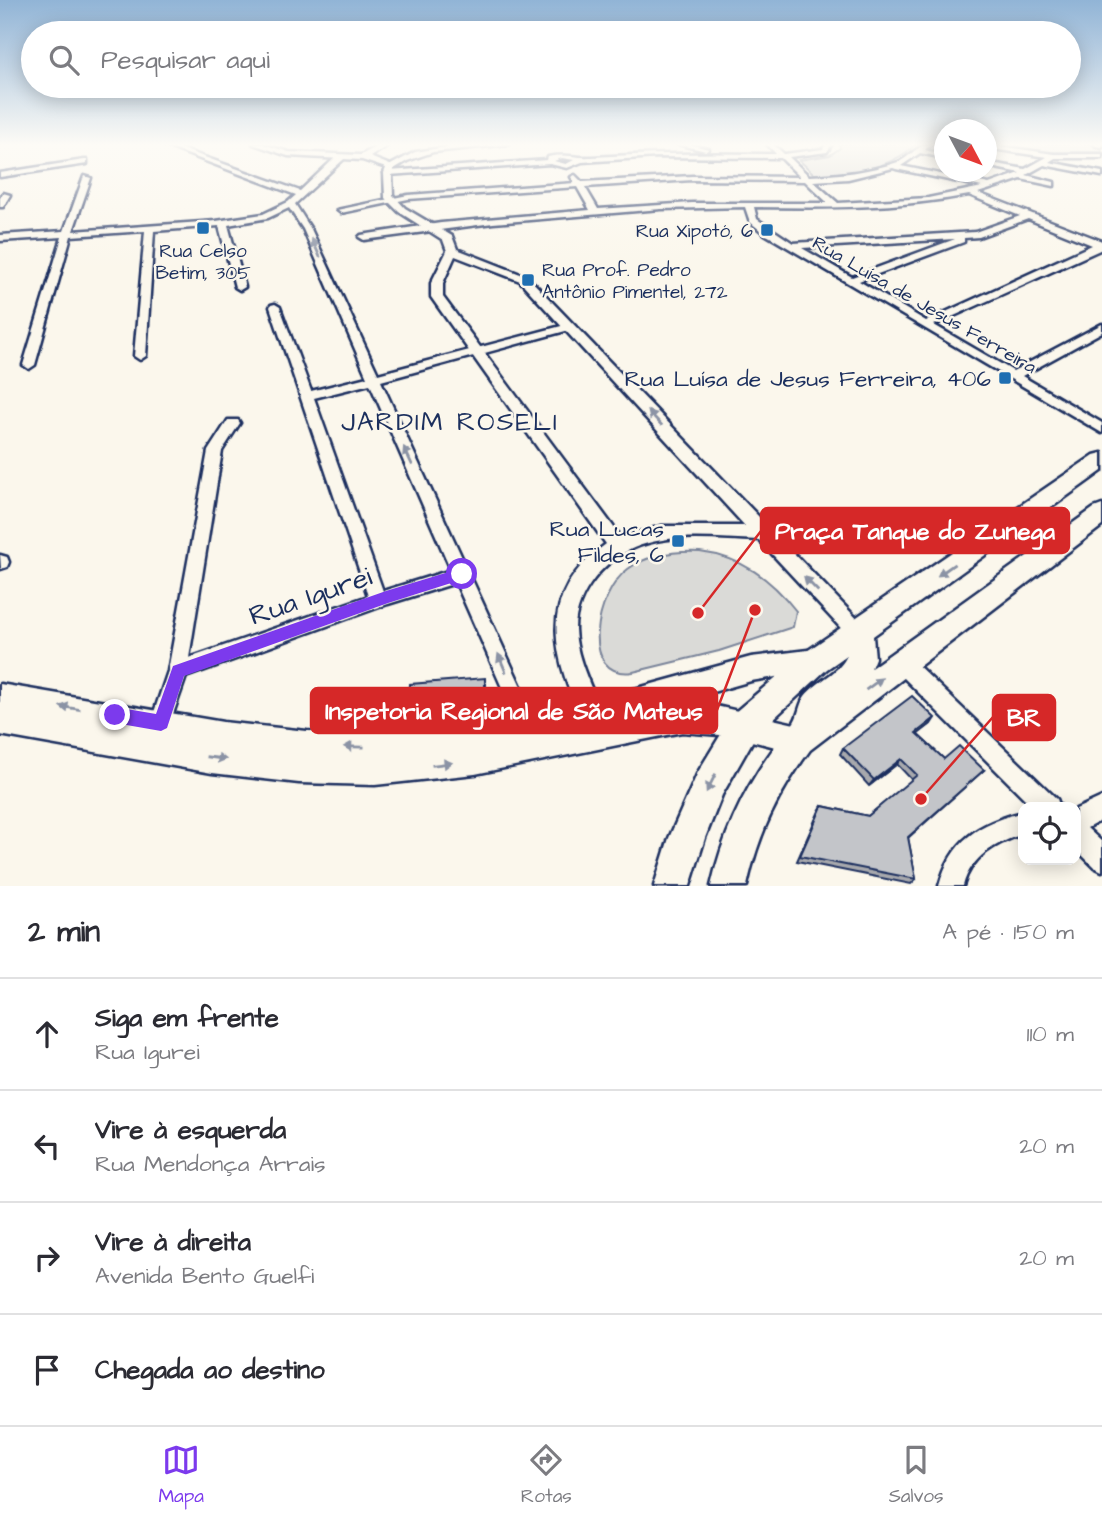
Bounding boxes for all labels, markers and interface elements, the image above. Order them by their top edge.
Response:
search box [21,21,1081,98]
icon: search [45,41,83,79]
text: Pesquisar aqui [101,42,270,78]
north arrow [934,119,997,182]
place label: Rua Xipotó, 6 [636,218,753,245]
marker: Rua Celso Betim, 305 [195,220,211,236]
marker: Rua Xipotó, 6 [759,222,775,238]
street label: Rua Luísa de Jesus Ferreira [807,230,1042,381]
place label: Rua Celso Betim, 305 [155,238,251,287]
one-way arrow [310,238,321,259]
place label: Rua Prof. Pedro Antônio Pimentel, 272 [542,257,728,306]
marker: Rua Prof. Pedro Antônio Pimentel, 272 [520,272,536,288]
place label: Rua Luísa de Jesus Ferreira, 406 [624,363,991,395]
marker: Rua Luísa de Jesus Ferreira, 406 [997,370,1013,386]
district label: JARDIM ROSELI [341,404,559,440]
one-way arrow [647,410,663,427]
one-way arrow [402,446,413,467]
callout: Praça Tanque do Zunega [761,508,1069,553]
place label: Rua Lucas Fildes, 6 [550,513,664,571]
text: Praça Tanque do Zunega [775,515,1056,550]
marker: Rua Lucas Fildes, 6 [670,533,686,549]
street label: Rua Igurei [244,557,377,637]
route start [446,558,477,589]
one-way arrow [937,563,955,577]
one-way arrow [802,575,819,592]
one-way arrow [496,653,507,674]
one-way arrow [865,677,883,691]
callout: Inspetoria Regional de São Mateus [311,688,717,733]
text: Inspetoria Regional de São Mateus [325,695,703,730]
callout: BR [993,695,1055,740]
route end [99,699,130,730]
one-way arrow [59,702,81,713]
text: BR [1007,702,1041,736]
one-way arrow [343,741,365,752]
one-way arrow [205,752,227,763]
one-way arrow [431,758,453,769]
one-way arrow [706,773,717,793]
map controls [1018,802,1081,865]
button: locate [1018,802,1081,865]
text: 2 min [28,911,100,953]
text: A pé · 150 m [942,916,1074,948]
text: Siga em frente [95,1000,279,1036]
icon: ahead [28,1015,66,1053]
text: 110 m [1026,1018,1074,1050]
text: Rua Igurei [95,1036,200,1068]
text: Vire à esquerda [95,1112,286,1148]
icon: left [28,1127,66,1165]
text: 20 m [1019,1130,1074,1162]
text: Rua Mendonça Arrais [95,1148,326,1180]
text: Vire à direita [95,1224,251,1260]
icon: right [28,1239,66,1277]
text: 20 m [1019,1242,1074,1274]
text: Avenida Bento Guelfi [95,1260,314,1292]
icon: arrive [28,1351,66,1389]
text: Chegada ao destino [95,1352,325,1388]
tab: Mapa [158,1441,204,1510]
tab: Rotas [521,1441,572,1510]
tab: Salvos [889,1441,944,1510]

